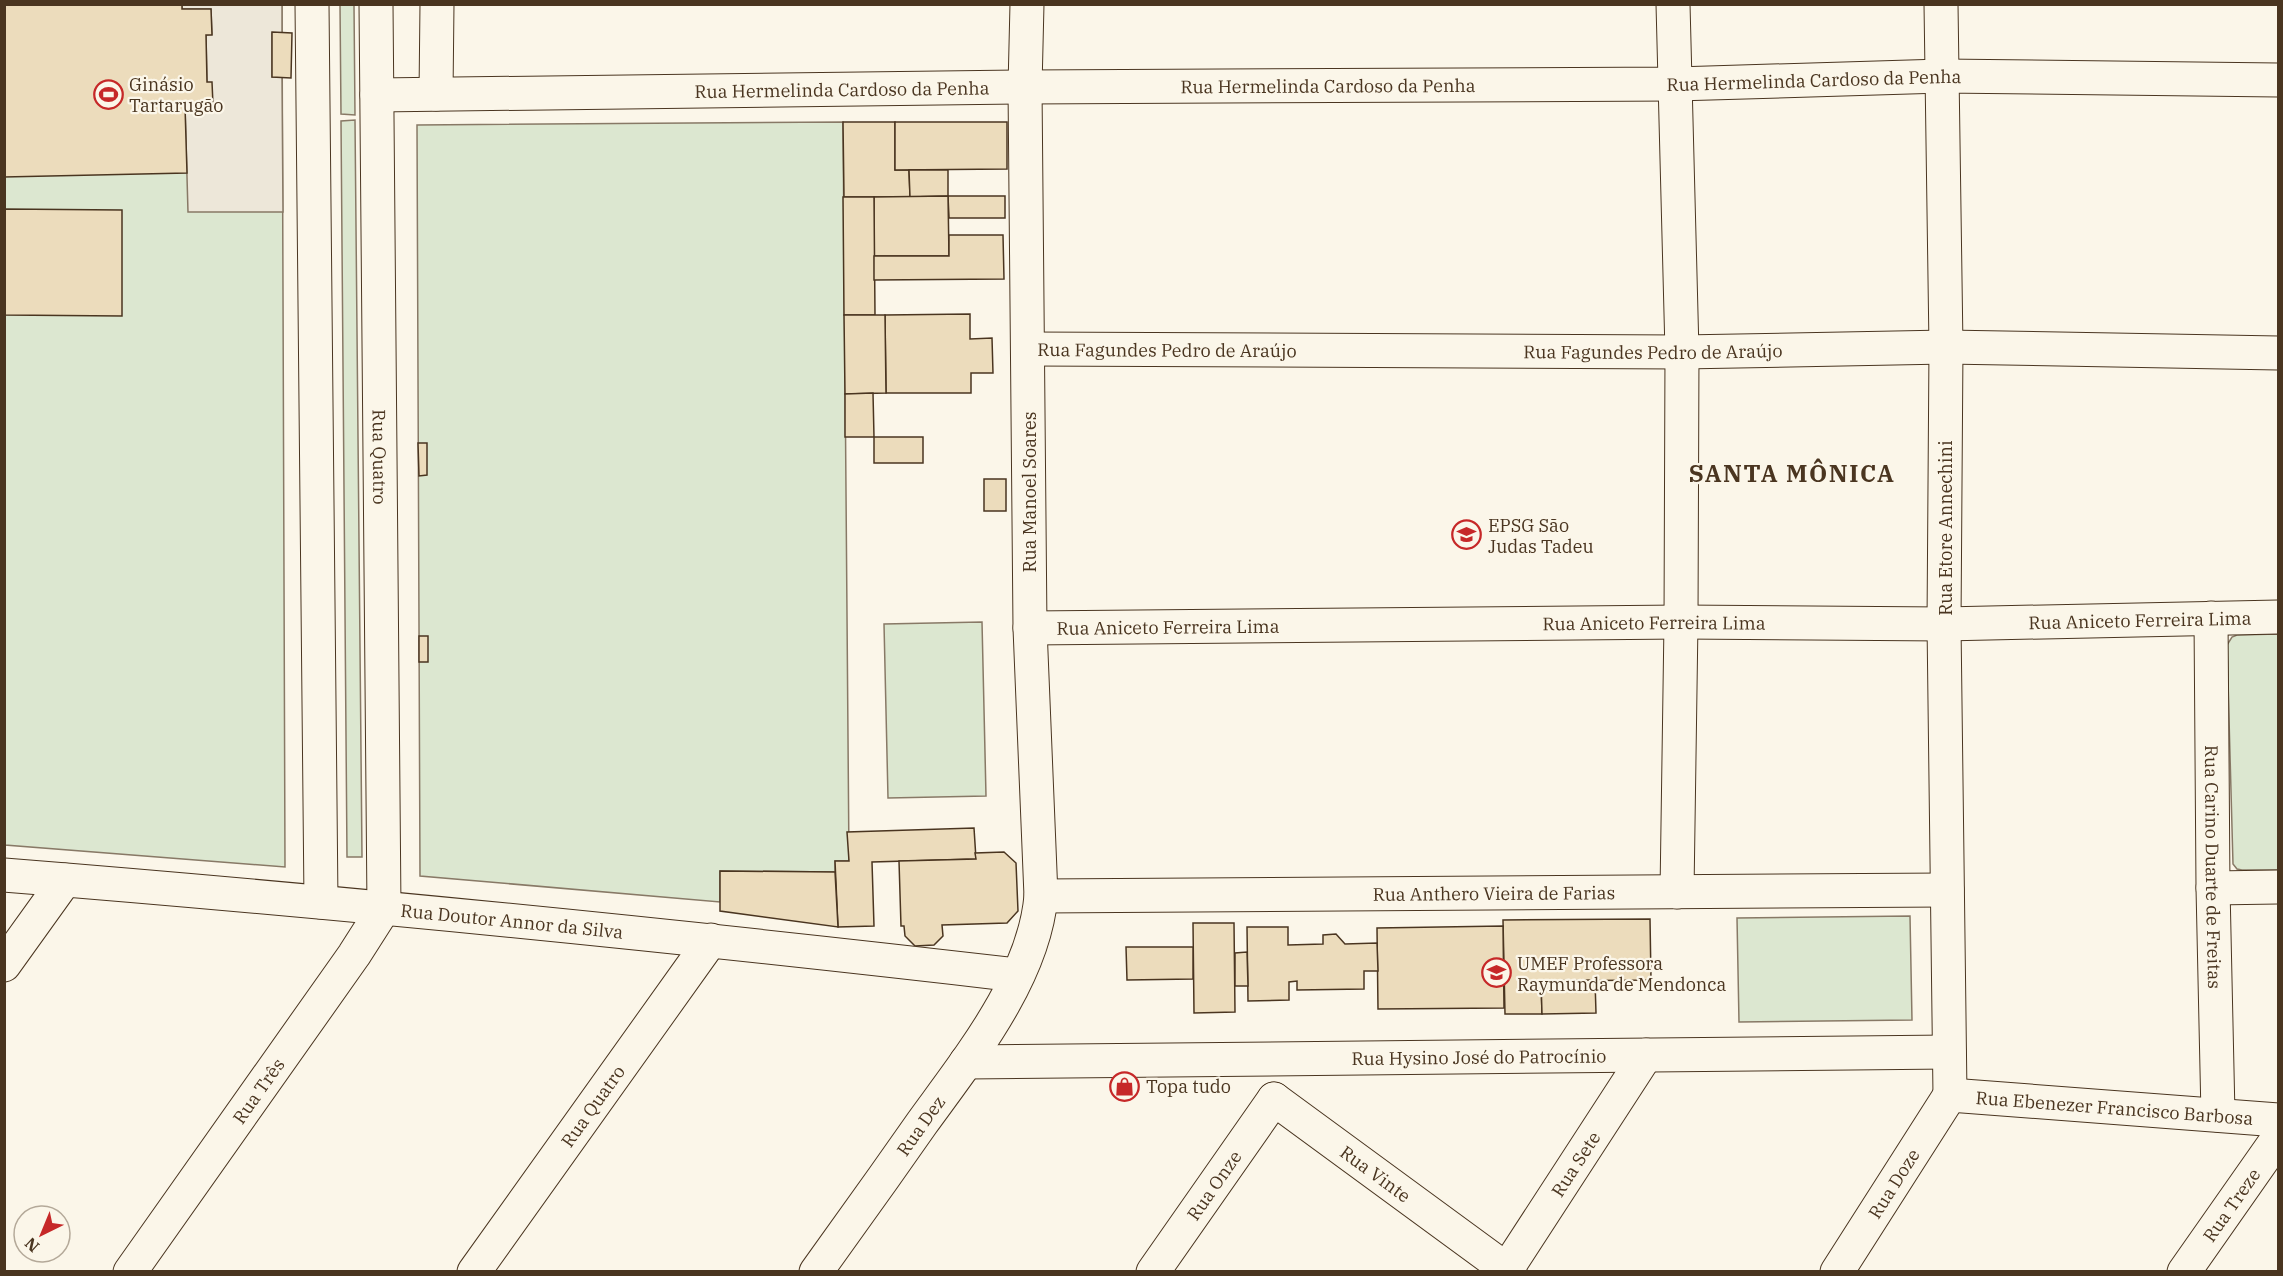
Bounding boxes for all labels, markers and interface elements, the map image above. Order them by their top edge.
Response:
street label: Rua Hermelinda Cardoso da Penha [1666,64,1962,96]
place label: Ginásio Tartarugão [129,73,223,117]
street label: Rua Hermelinda Cardoso da Penha [1180,73,1476,98]
street label: Rua Hermelinda Cardoso da Penha [694,76,990,103]
sports icon: Ginásio Tartarugão [92,78,124,110]
street label: Rua Fagundes Pedro de Araújo [1037,338,1297,362]
street label: Rua Fagundes Pedro de Araújo [1523,339,1783,364]
street label: Rua Quatro [368,409,392,505]
street label: Rua Manoel Soares [1018,412,1041,572]
street label: Rua Etore Annechini [1934,440,1957,616]
district label: SANTA MÔNICA [1689,457,1895,489]
place label: EPSG São Judas Tadeu [1488,514,1594,558]
school or university icon: EPSG São Judas Tadeu [1451,519,1483,551]
street label: Rua Aniceto Ferreira Lima [2028,606,2252,634]
street label: Rua Aniceto Ferreira Lima [1542,610,1766,635]
street label: Rua Aniceto Ferreira Lima [1056,614,1280,639]
street label: Rua Carino Duarte de Freitas [2200,745,2227,989]
street label: Rua Anthero Vieira de Farias [1373,881,1615,905]
street label: Rua Doutor Annor da Silva [400,898,624,943]
place label: UMEF Professora Raymunda de Mendonca [1517,952,1727,996]
school or university icon: UMEF Professora Raymunda de Mendonca [1480,957,1512,989]
street label: Rua Hysino José do Patrocínio [1351,1044,1607,1070]
street label: Rua Três [227,1053,289,1128]
street label: Rua Quatro [555,1060,630,1151]
shop icon: Topa tudo [1109,1070,1141,1102]
place label: Topa tudo [1146,1075,1231,1098]
street label: Rua Ebenezer Francisco Barbosa [1975,1086,2254,1130]
street label: Rua Dez [891,1091,950,1160]
street label: Rua Sete [1546,1127,1605,1201]
street label: Rua Vinte [1336,1140,1415,1207]
street label: Rua Doze [1863,1144,1924,1223]
street label: Rua Onze [1181,1146,1246,1225]
street label: Rua Treze [2197,1164,2265,1246]
north arrow [12,1204,72,1264]
text: N [20,1233,43,1257]

